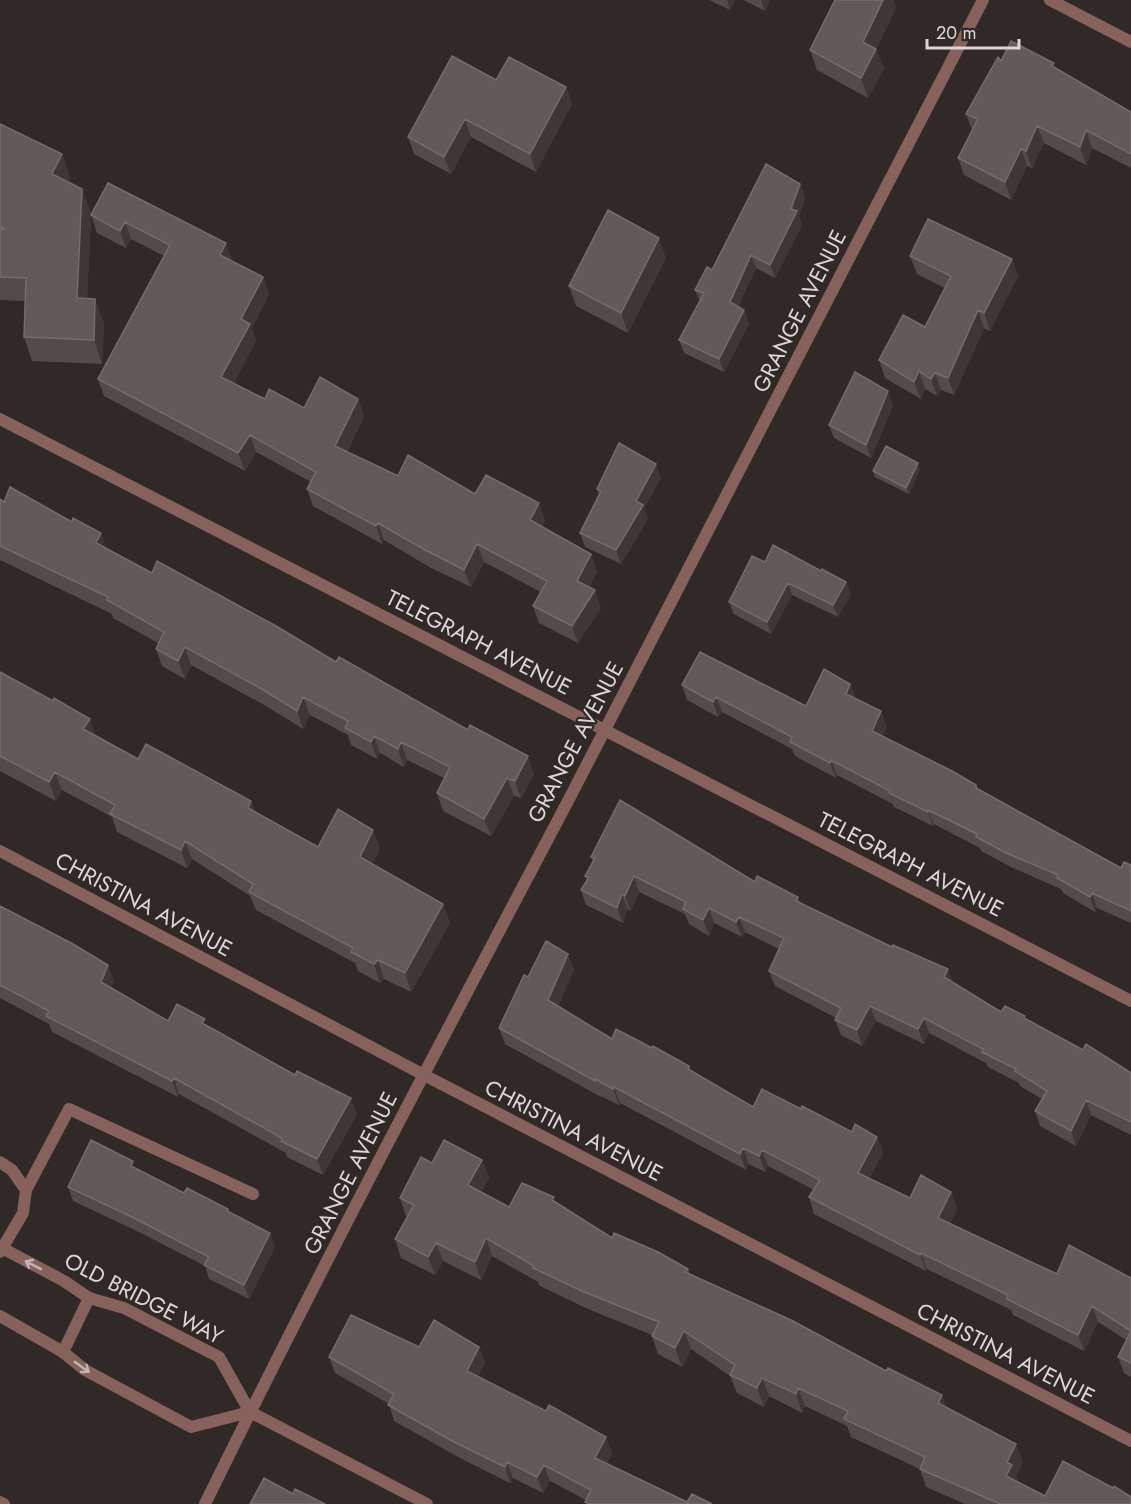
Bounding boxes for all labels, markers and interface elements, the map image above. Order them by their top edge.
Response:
scale bar [927,12,1018,50]
text: 20 m [936,20,976,46]
street label: GRANGE AVENUE [744,224,854,398]
street label: TELEGRAPH AVENUE [381,581,577,703]
street label: GRANGE AVENUE [519,656,631,828]
street label: TELEGRAPH AVENUE [813,803,1009,925]
street label: CHRISTINA AVENUE [50,844,238,964]
street label: CHRISTINA AVENUE [479,1071,669,1189]
street label: GRANGE AVENUE [295,1086,405,1260]
street label: OLD BRIDGE WAY [59,1244,230,1352]
one-way arrow [25,1259,42,1271]
street label: CHRISTINA AVENUE [911,1294,1101,1412]
one-way arrow [73,1361,89,1373]

